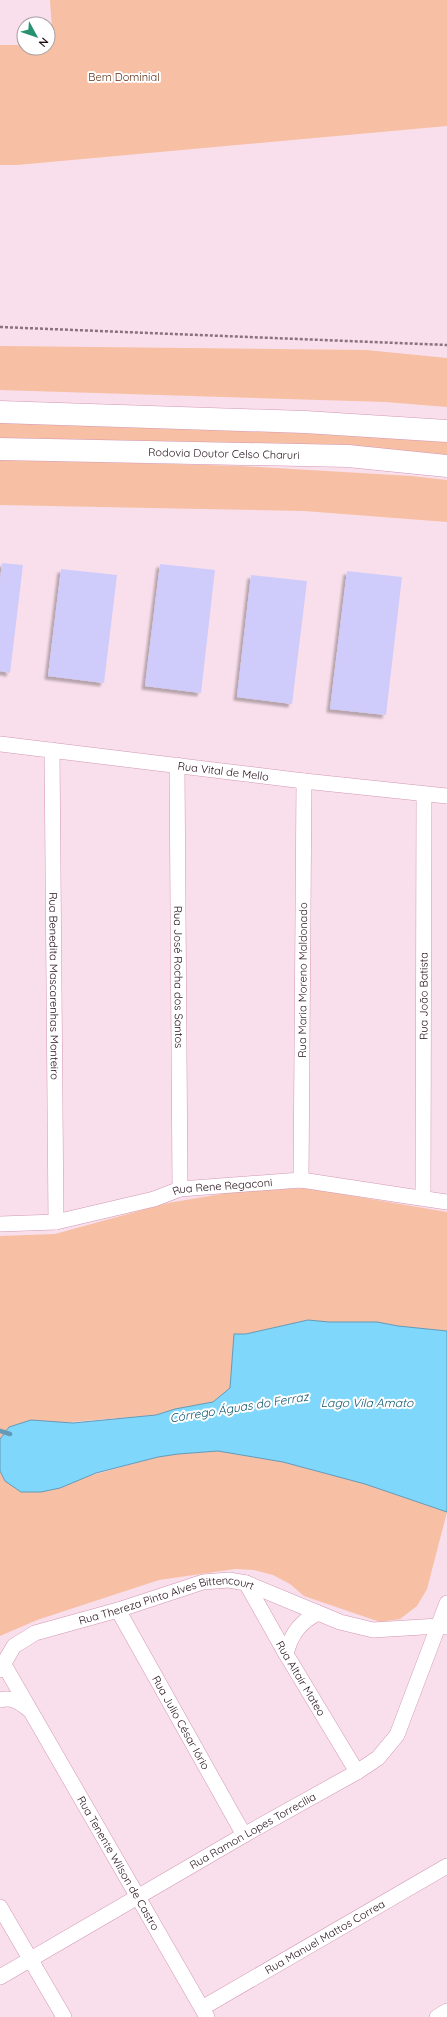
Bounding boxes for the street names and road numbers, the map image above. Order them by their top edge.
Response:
street label: Rodovia Doutor Celso Charuri [148,445,300,462]
street label: Rua Vital de Mello [177,759,270,784]
street label: Rua Benedita Mascarenhas Monteiro [46,892,62,1080]
street label: Rua Maria Moreno Maldonado [295,902,310,1058]
street label: Rua José Rocha dos Santos [171,906,186,1048]
street label: Rua João Batista [416,952,431,1040]
street label: Rua Rene Regaconi [170,1175,273,1198]
street label: Rua Thereza Pinto Alves Bittencourt [77,1573,257,1628]
street label: Rua Altair Mateo [273,1638,329,1719]
street label: Rua Julio César Iório [149,1673,213,1772]
street label: Rua Ramon Lopes Torrecilia [187,1789,318,1872]
street label: Rua Tenente Wilson de Castro [74,1794,163,1933]
street label: Rua Manuel Mattos Correa [262,1897,387,1977]

